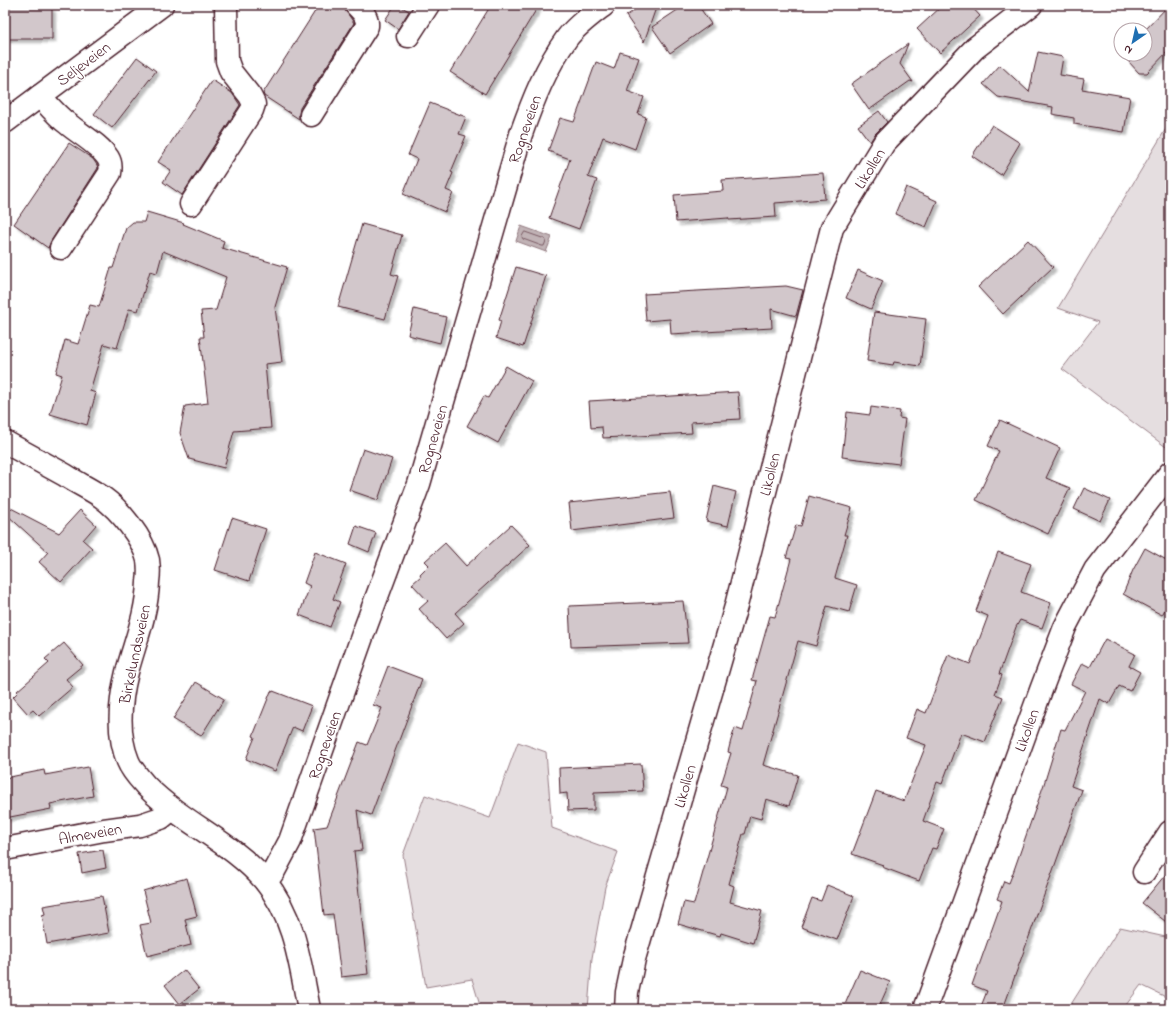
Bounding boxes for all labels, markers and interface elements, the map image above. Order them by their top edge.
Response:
north arrow [1113,22,1153,62]
street label: Seljeveien [52,36,116,93]
text: N [1120,41,1136,58]
street label: Rogneveien [503,92,549,167]
street label: Likollen [849,144,893,194]
street label: Rogneveien [413,402,455,477]
street label: Likollen [754,450,788,499]
street label: Birkelundsveien [113,602,158,707]
street label: Likollen [1009,706,1047,756]
street label: Rogneveien [303,708,349,783]
street label: Likollen [668,762,704,811]
street label: Almeveien [57,818,124,852]

